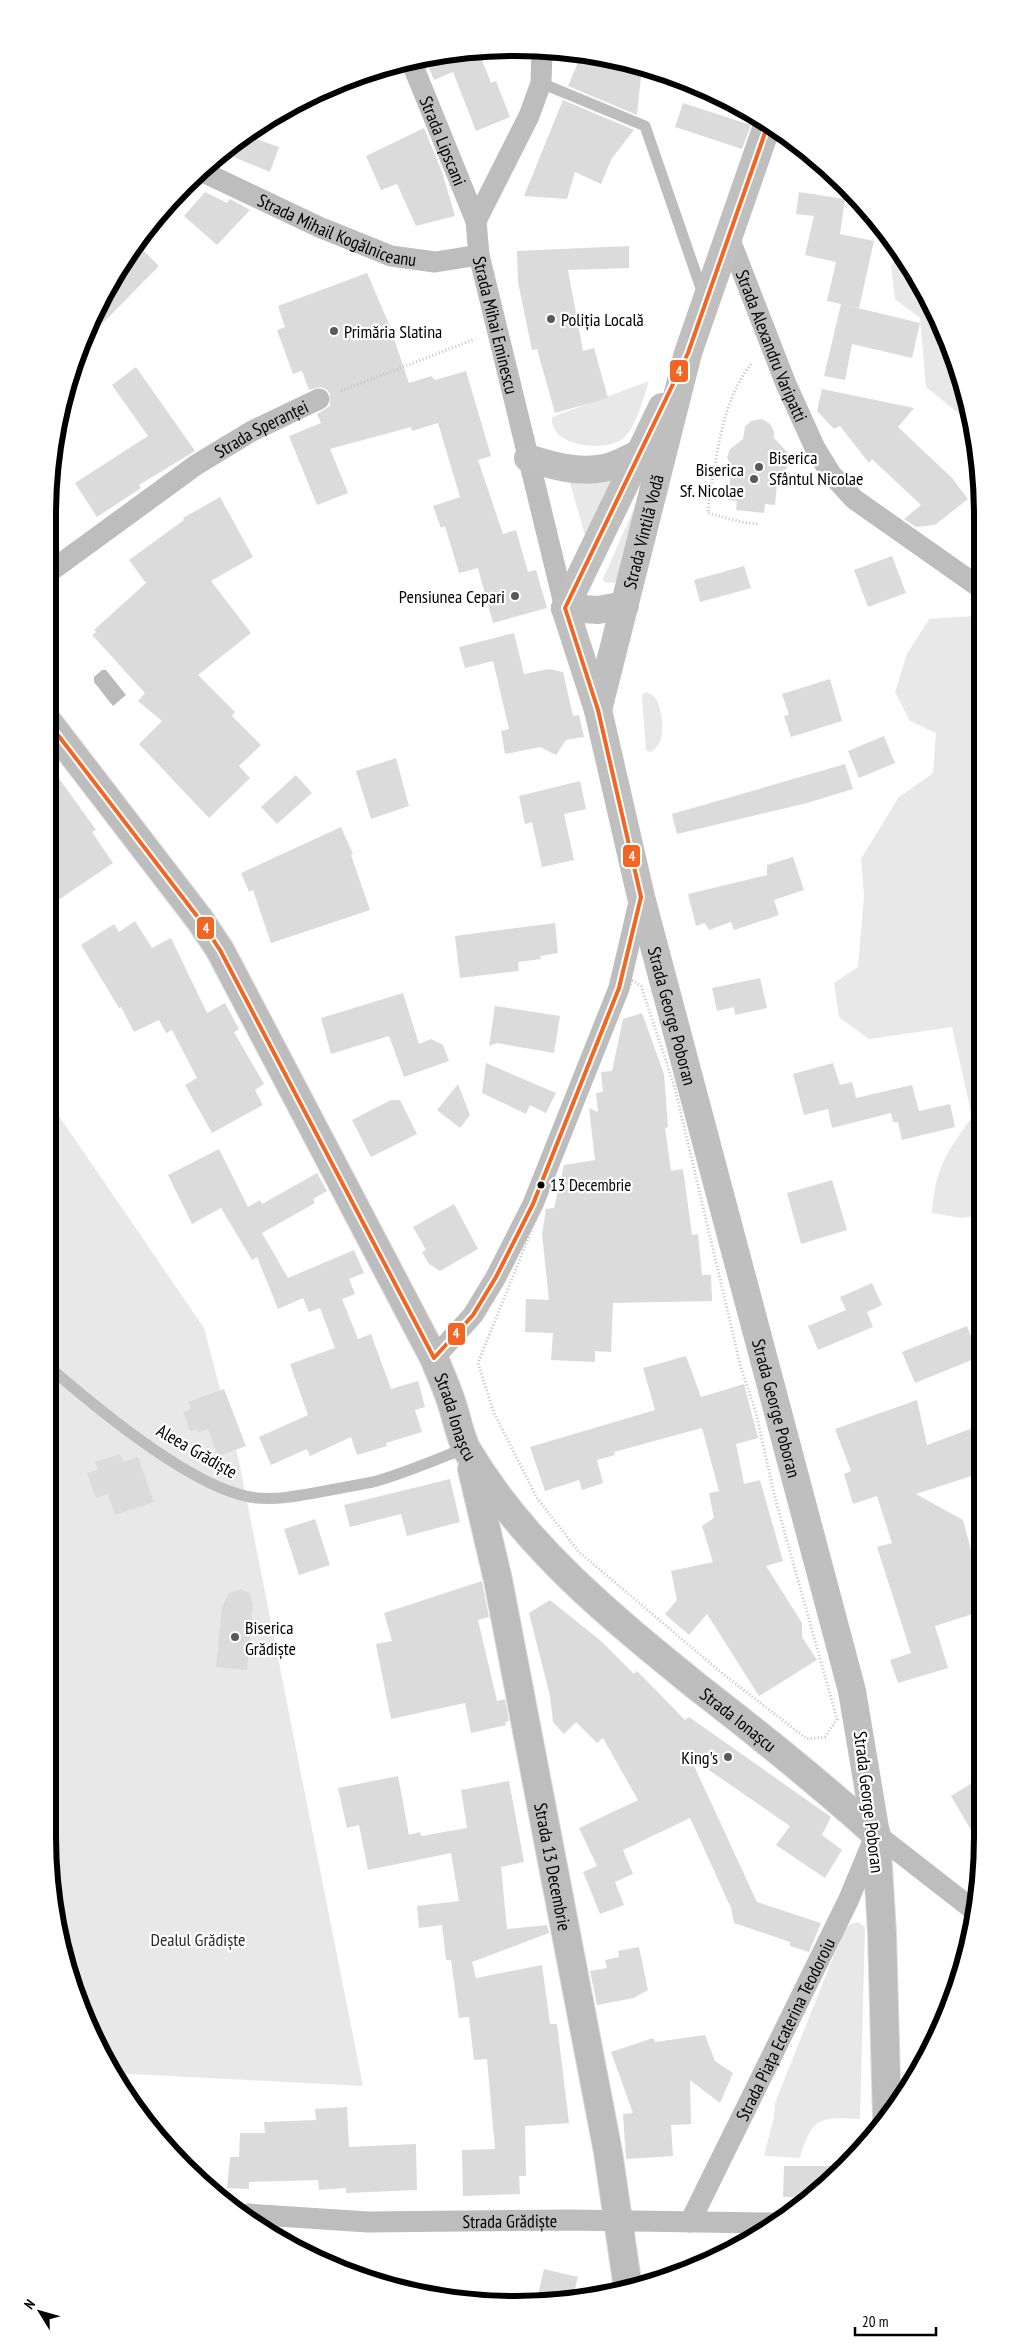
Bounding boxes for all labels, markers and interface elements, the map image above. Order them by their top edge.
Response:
street label: Strada Lipscani [415,93,472,189]
street label: Strada Mihail Kogălniceanu [254,188,418,271]
street label: Strada Mihai Eminescu [468,254,524,396]
street label: Strada Alexandru Varipatti [731,266,813,425]
place label: Poliția Locală [561,308,644,331]
marker: Poliția Locală [545,313,557,325]
place label: Primăria Slatina [344,320,442,343]
marker: Primăria Slatina [328,325,340,337]
line badge: 4 [669,359,689,383]
text: 4 [676,362,683,380]
street label: Strada Speranței [210,394,312,463]
place label: Biserica Sfântul Nicolae [769,446,864,490]
place label: Biserica Sf. Nicolae [680,458,744,502]
marker: Biserica Sfântul Nicolae [753,461,765,473]
street label: Strada Vintilă Vodă [617,472,668,591]
marker: Biserica Sf. Nicolae [748,473,760,485]
place label: Pensiunea Cepari [399,585,505,608]
marker: Pensiunea Cepari [509,590,521,602]
line badge: 4 [622,844,641,868]
text: 4 [629,847,636,865]
line badge: 4 [196,916,215,940]
text: 4 [203,919,210,937]
street label: Strada George Poboran [643,944,702,1088]
place label: 13 Decembrie [550,1174,631,1196]
marker: 13 Decembrie [536,1180,546,1190]
line badge: 4 [447,1322,466,1346]
text: 4 [453,1324,460,1342]
street label: Strada George Poboran [747,1336,806,1480]
street label: Strada Ionașcu [430,1369,482,1465]
street label: Aleea Grădiște [153,1419,241,1483]
place label: Biserica Grădiște [245,1616,296,1660]
marker: Biserica Grădiște [229,1631,241,1643]
street label: Strada Ionașcu [696,1682,782,1757]
street label: Strada George Poboran [849,1730,889,1874]
place label: King's [681,1746,718,1769]
marker: King's [722,1751,734,1763]
street label: Strada 13 Decembrie [530,1801,577,1933]
park label: Dealul Grădiște [150,1928,246,1951]
street label: Strada Piața Ecaterina Teodoroiu [730,1934,840,2124]
street label: Strada Grădiște [462,2209,557,2233]
north arrow [15,2287,65,2337]
text: N [20,2296,39,2313]
scale bar [855,2304,936,2336]
text: 20 m [862,2312,888,2331]

